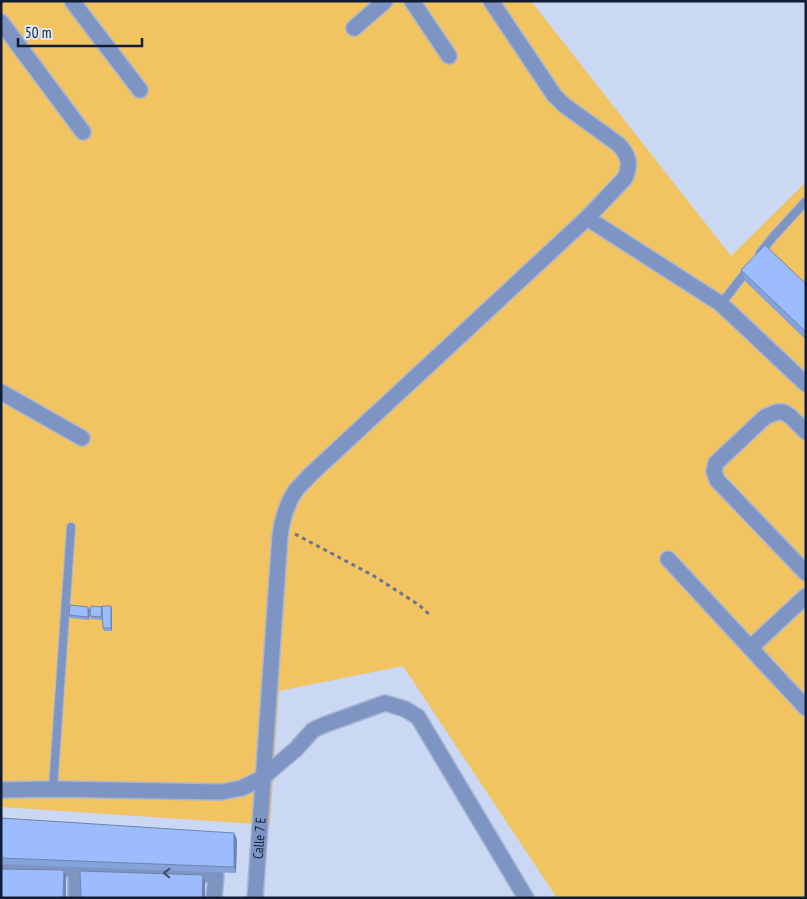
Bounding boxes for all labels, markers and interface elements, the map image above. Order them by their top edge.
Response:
scale bar [18,15,141,47]
text: 50 m [25,23,51,42]
street label: Calle 7 E [249,817,270,860]
one-way arrow [163,868,171,879]

